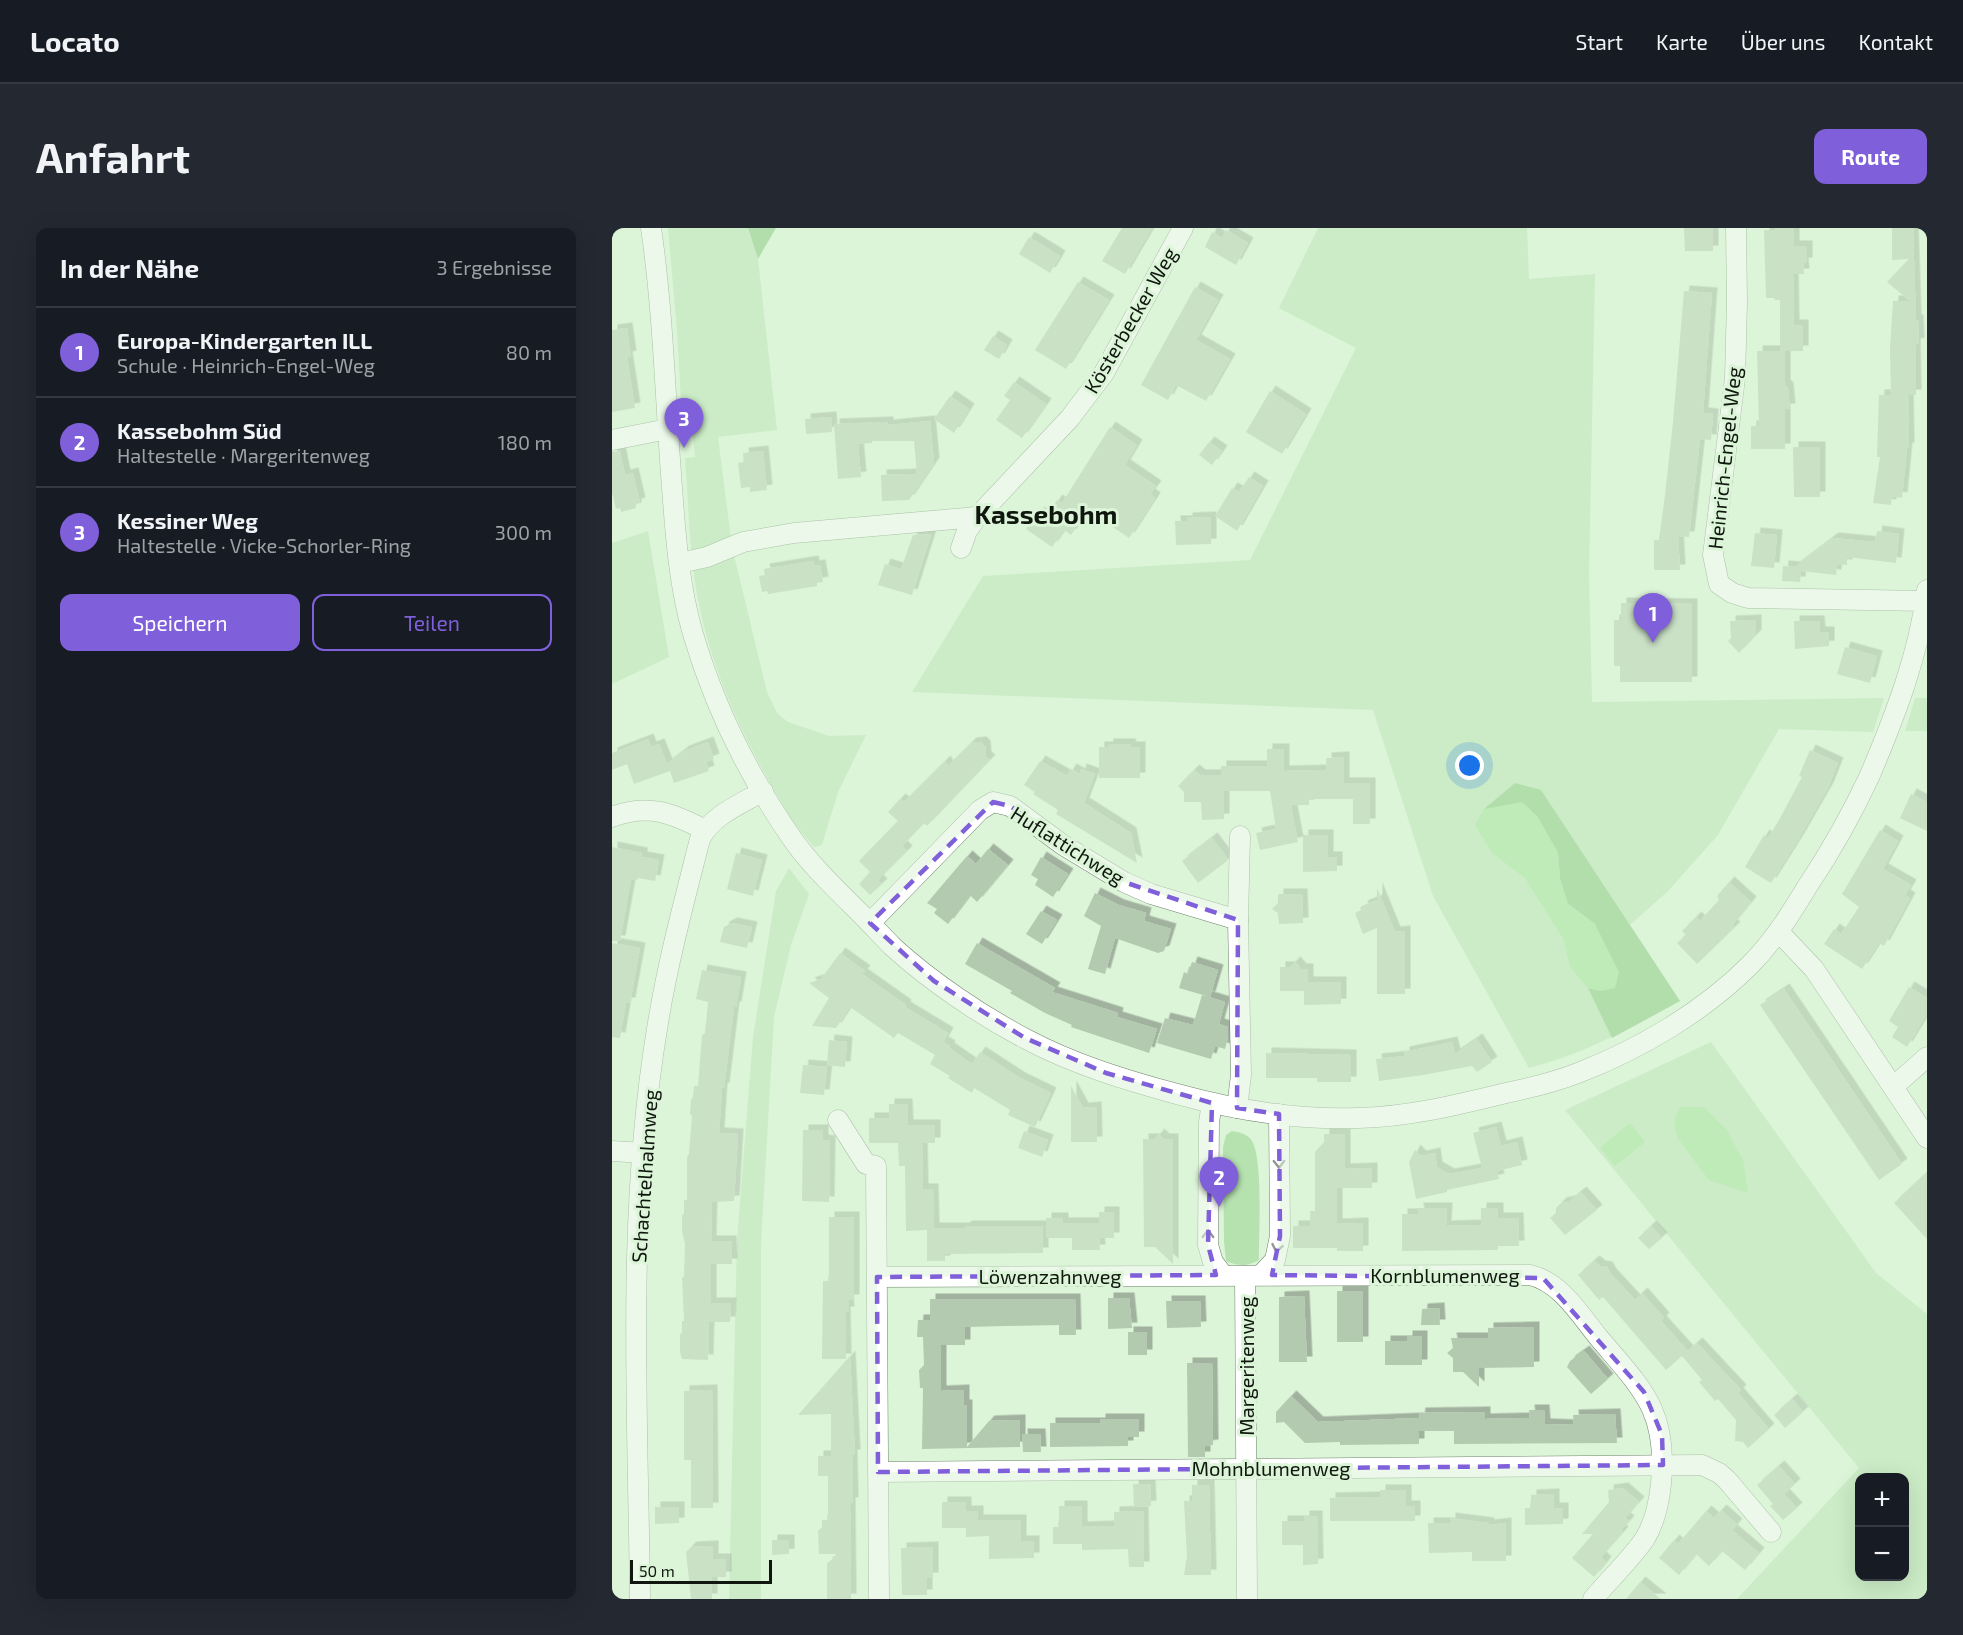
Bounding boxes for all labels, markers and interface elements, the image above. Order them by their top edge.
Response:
text: Locato [30,24,120,58]
text: Start [1576,29,1623,54]
text: Karte [1656,29,1708,54]
text: Über uns [1741,29,1826,54]
text: Kontakt [1859,29,1933,54]
button: Route [1814,129,1927,184]
text: Anfahrt [36,131,190,181]
street label: Kösterbecker Weg [1079,243,1181,397]
text: In der Nähe [60,252,199,283]
text: 3 Ergebnisse [436,255,552,279]
text: Europa-Kindergarten ILL [117,327,372,353]
text: 1 [75,340,84,364]
text: 80 m [506,340,552,364]
text: Schule · Heinrich-Engel-Weg [117,353,375,377]
street label: Heinrich-Engel-Weg [1702,365,1746,551]
pin: 3 [664,398,704,448]
text: Kassebohm Süd [117,417,282,443]
text: 2 [74,430,85,454]
text: 180 m [498,430,552,454]
text: Haltestelle · Margeritenweg [117,443,370,467]
district label: Kassebohm [975,498,1117,529]
text: Kessiner Weg [117,507,258,533]
text: 3 [74,520,85,544]
text: 300 m [495,520,552,544]
text: Haltestelle · Vicke-Schorler-Ring [117,533,411,557]
button: Speichern [60,594,300,651]
button: Teilen [312,594,552,651]
pin: 1 [1634,594,1672,643]
your location [1455,751,1484,780]
street label: Huflattichweg [1007,801,1129,889]
street label: Schachtelhalmweg [626,1089,662,1263]
pin: 2 [1200,1158,1238,1207]
one-way arrow [1273,1160,1285,1169]
one-way arrow [1202,1230,1214,1239]
one-way arrow [1271,1242,1284,1252]
street label: Kornblumenweg [1370,1263,1520,1287]
street label: Löwenzahnweg [978,1264,1122,1288]
street label: Margeritenweg [1234,1296,1258,1436]
street label: Mohnblumenweg [1191,1456,1351,1480]
map controls [1855,1473,1909,1581]
button: + [1855,1473,1909,1527]
button: − [1855,1527,1909,1581]
scale bar [630,1557,772,1584]
text: 50 m [639,1561,675,1580]

